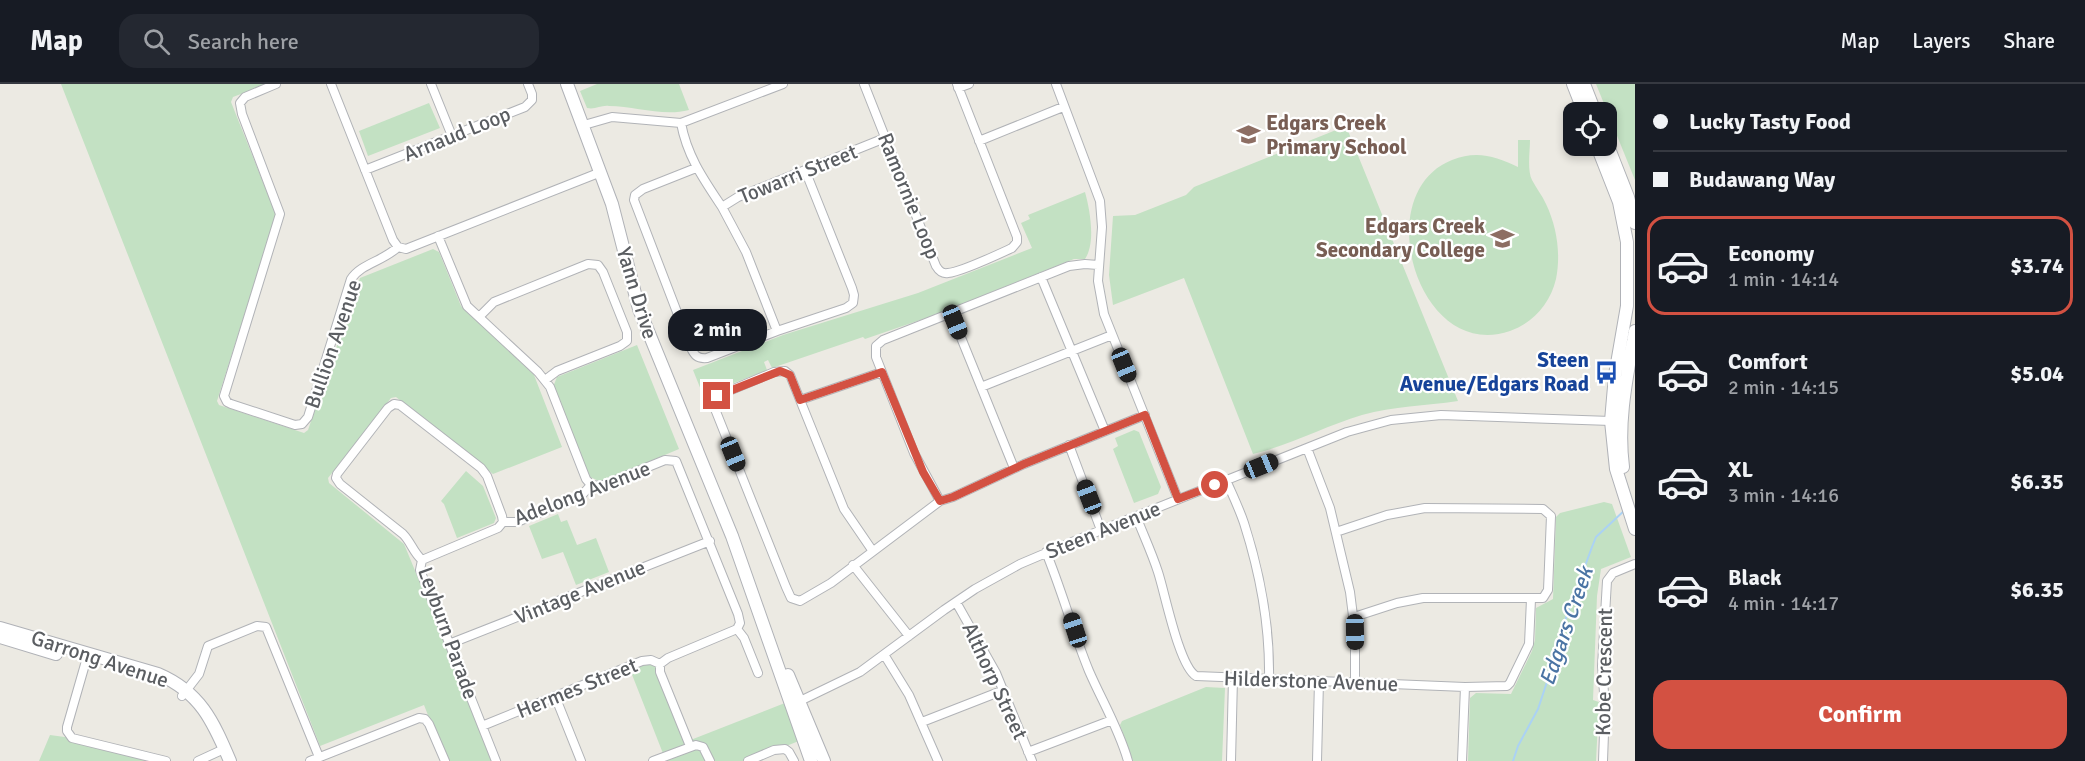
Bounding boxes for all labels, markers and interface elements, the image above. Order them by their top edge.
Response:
search box [119,14,539,68]
text: Map [30,24,83,58]
icon: search [140,25,173,58]
text: Search here [188,28,299,55]
text: Map [1841,28,1879,54]
text: Layers [1912,28,1970,54]
text: Share [2003,28,2055,54]
street label: Arnaud Loop [400,101,514,167]
map controls [1563,102,1617,156]
button: locate [1563,102,1617,156]
text: Lucky Tasty Food [1689,108,1851,135]
place label: Edgars Creek Primary School [1266,110,1407,160]
school or university icon: Edgars Creek Primary School [1235,122,1261,148]
street label: Ramornie Loop [872,129,946,263]
street label: Towarri Street [735,138,861,210]
text: Budawang Way [1689,166,1835,193]
place label: Edgars Creek Secondary College [1316,213,1485,263]
school or university icon: Edgars Creek Secondary College [1490,225,1516,251]
icon: car [1656,239,1710,293]
text: Economy [1728,240,1814,267]
street label: Yann Drive [611,244,663,342]
text: $3.74 [2010,252,2064,279]
text: 1 min · 14:14 [1728,267,1839,292]
street label: Bullion Avenue [299,276,367,412]
car [940,302,970,342]
callout: 2 min [668,309,766,351]
text: 2 min [693,317,742,342]
car [1109,345,1139,385]
place label: Steen Avenue/Edgars Road [1400,347,1589,397]
icon: car [1656,347,1710,401]
text: Comfort [1728,348,1808,375]
bus stop icon: Steen Avenue/Edgars Road [1594,359,1620,385]
text: $5.04 [2010,360,2064,387]
text: 2 min · 14:15 [1728,375,1839,400]
route end [703,382,730,409]
car [718,434,748,474]
car [1241,451,1281,481]
street label: Adelong Avenue [510,455,654,531]
icon: car [1656,455,1710,509]
text: XL [1728,456,1753,483]
text: $6.35 [2010,468,2064,495]
route start [1201,471,1228,498]
car [1074,477,1104,517]
text: 3 min · 14:16 [1728,483,1839,508]
street label: Steen Avenue [1042,495,1164,565]
street label: Vintage Avenue [511,554,649,630]
water label: Edgars Creek [1533,561,1599,689]
street label: Leyburn Parade [412,563,484,703]
icon: car [1656,563,1710,617]
text: Black [1728,564,1782,591]
text: $6.35 [2010,576,2064,603]
text: 4 min · 14:17 [1728,591,1839,616]
street label: Kobe Crescent [1590,608,1618,736]
car [1061,610,1089,650]
car [1346,614,1364,650]
street label: Althorp Street [957,618,1033,744]
street label: Garrong Avenue [28,625,172,693]
street label: Hermes Street [513,652,641,724]
street label: Hilderstone Avenue [1223,665,1399,697]
button: Confirm [1653,680,2067,749]

